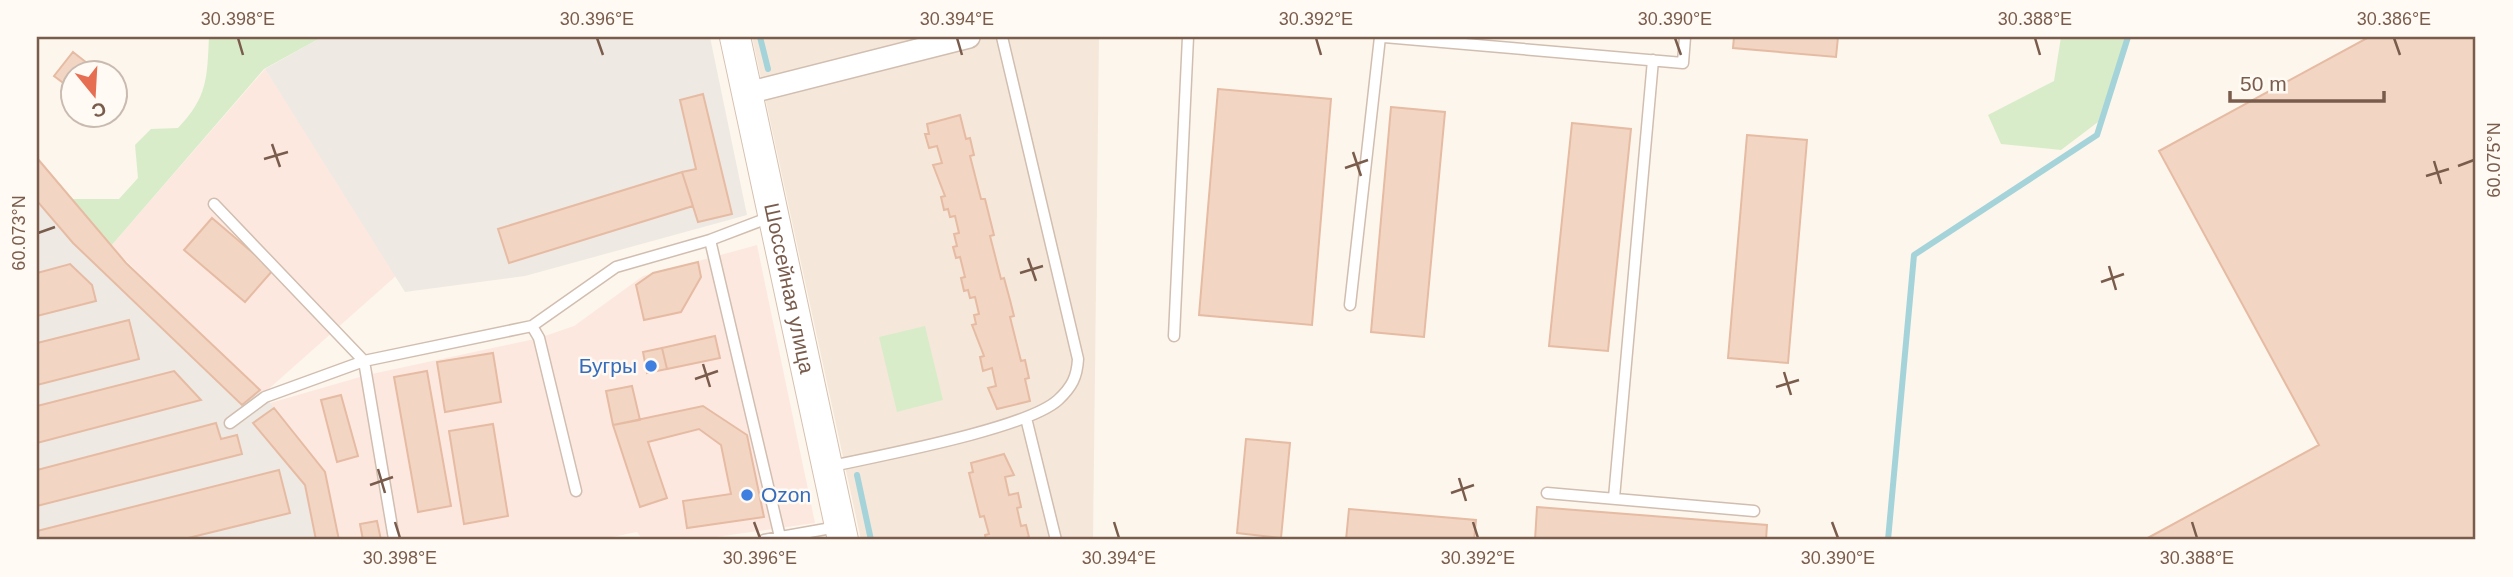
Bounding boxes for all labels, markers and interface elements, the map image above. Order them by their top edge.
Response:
text: 30.398°E [201,9,275,29]
text: 30.396°E [560,9,634,29]
text: 30.394°E [920,9,994,29]
text: 30.392°E [1279,9,1353,29]
text: 30.390°E [1638,9,1712,29]
text: 30.388°E [1998,9,2072,29]
text: 30.386°E [2357,9,2431,29]
north arrow [60,60,130,130]
scale bar [2230,60,2384,104]
text: 50 m [2240,72,2287,95]
text: С [89,98,109,122]
text: 60.075°N [2484,122,2504,198]
text: 60.073°N [9,195,29,271]
street label: Шоссейная улица [760,201,819,376]
place label: Бугры [579,354,637,377]
marker: Бугры [643,358,659,374]
place label: Ozon [761,483,811,506]
marker: Ozon [739,487,755,503]
text: 30.398°E [363,548,437,568]
text: 30.396°E [723,548,797,568]
text: 30.394°E [1082,548,1156,568]
text: 30.392°E [1441,548,1515,568]
text: 30.390°E [1801,548,1875,568]
text: 30.388°E [2160,548,2234,568]

